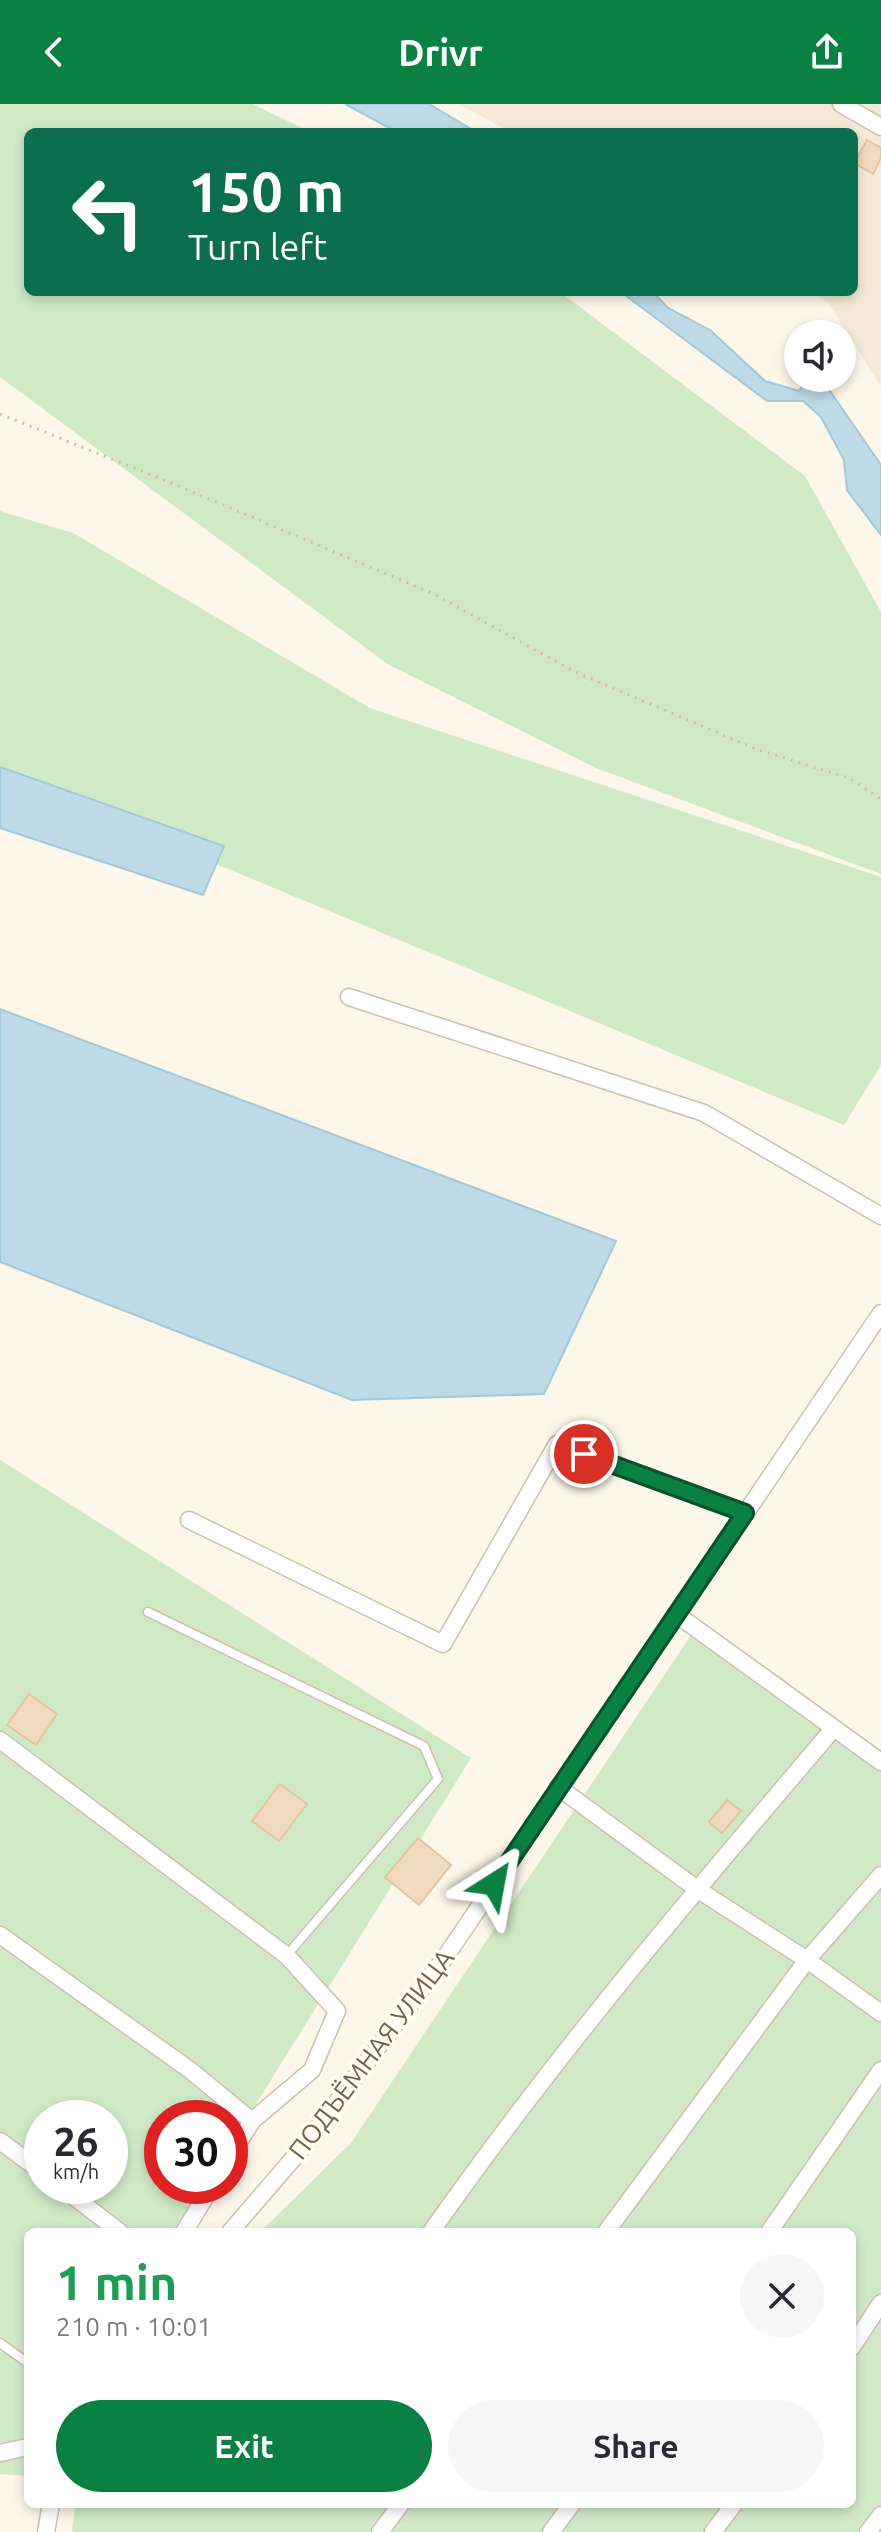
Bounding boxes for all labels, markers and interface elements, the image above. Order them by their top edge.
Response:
icon: back [32,30,76,74]
icon: share [805,30,849,74]
text: Drivr [398,32,483,73]
icon: left [56,160,160,264]
text: 150 m [188,160,344,223]
text: Turn left [188,226,327,267]
map controls [784,320,856,392]
button: sound [784,320,856,392]
pin [550,1420,618,1488]
icon: arrive [562,1432,606,1476]
position arrow [452,1842,536,1926]
street label: ПОДЪЁМНАЯ УЛИЦА [283,1943,459,2165]
speed limit sign: 30 [144,2100,248,2204]
text: 26 [53,2119,99,2164]
text: km/h [53,2160,99,2183]
button: close [740,2254,824,2338]
text: 1 min [56,2255,177,2309]
text: 210 m · 10:01 [56,2312,212,2341]
button: Exit [56,2400,432,2492]
button: Share [448,2400,824,2492]

